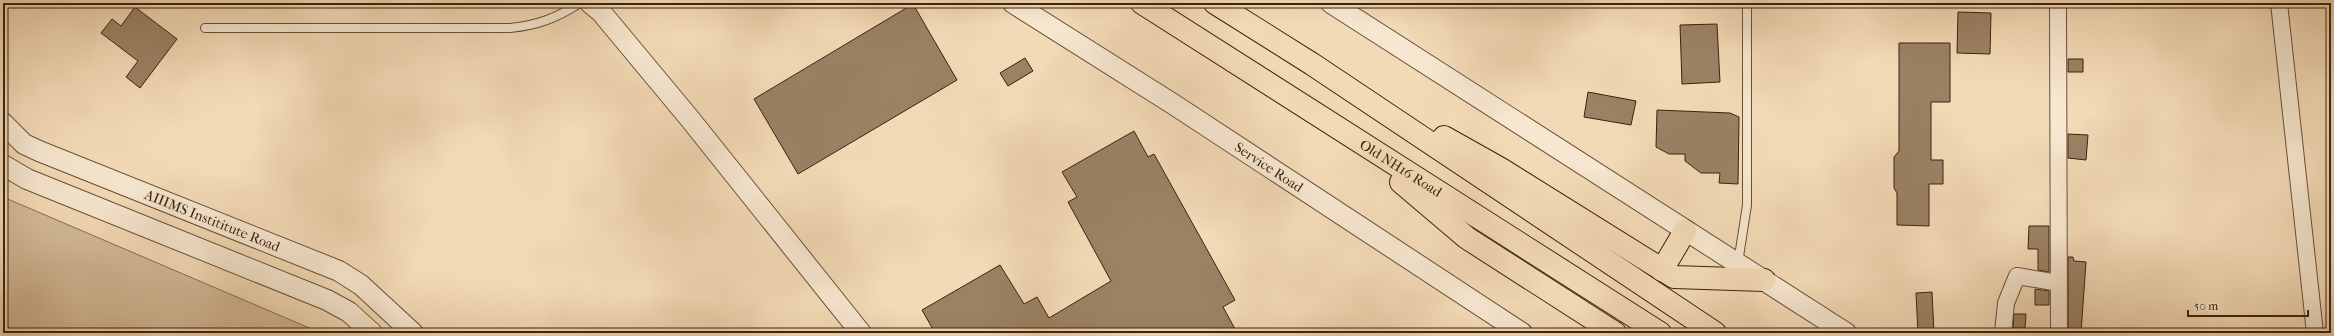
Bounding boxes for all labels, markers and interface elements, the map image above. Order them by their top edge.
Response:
street label: Old NH16 Road [1356,136,1445,201]
street label: Service Road [1231,139,1307,196]
street label: AIIIMS Instititute Road [141,186,283,256]
scale bar [2188,292,2308,318]
text: 50 m [2194,299,2218,313]

